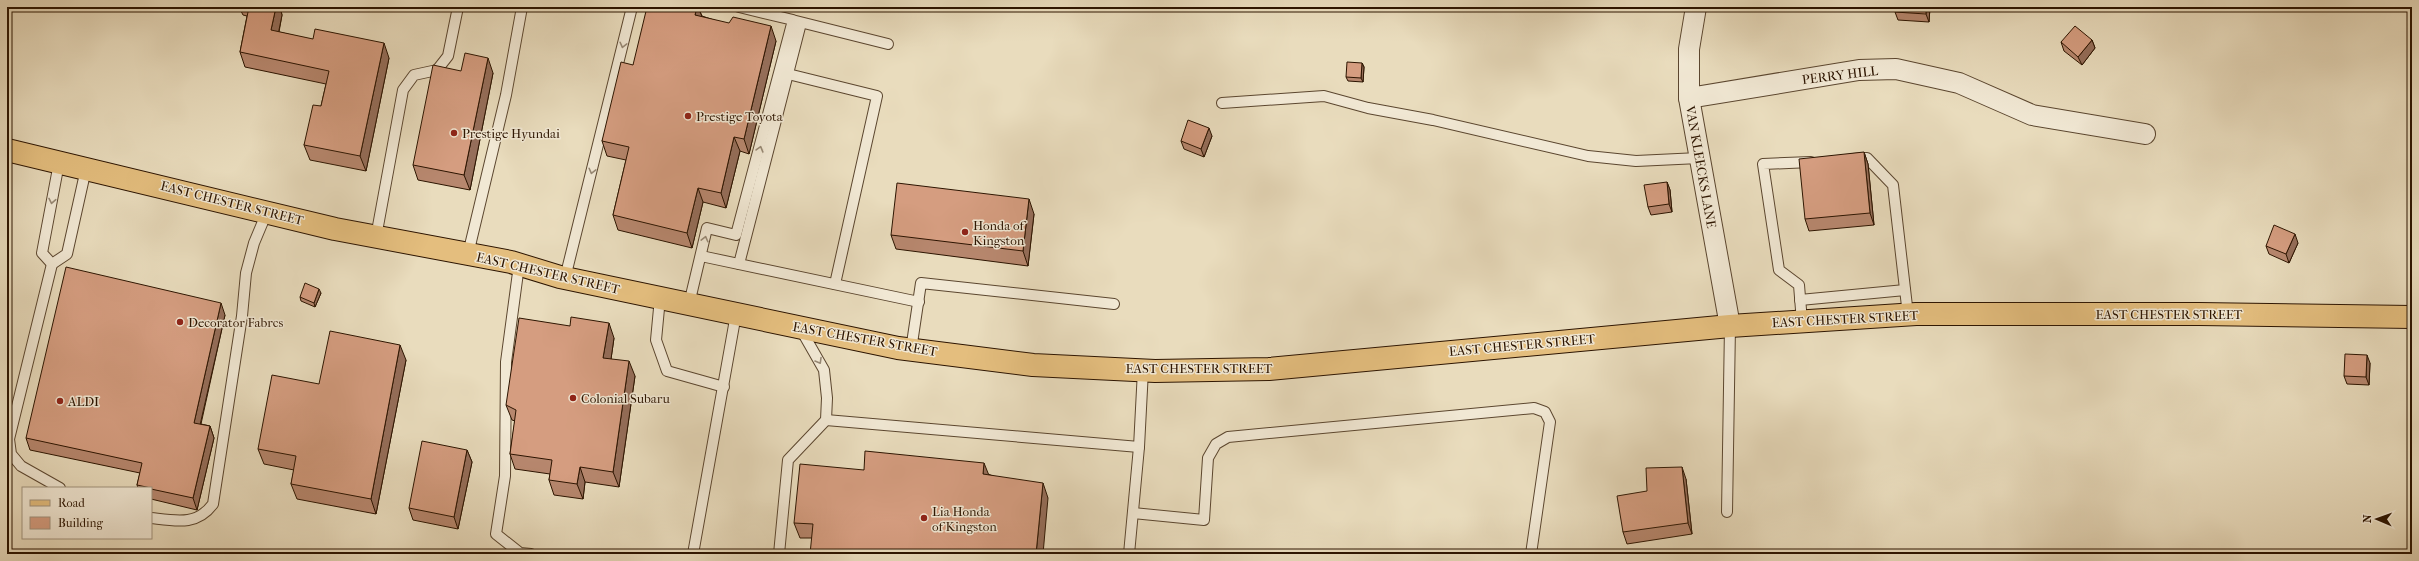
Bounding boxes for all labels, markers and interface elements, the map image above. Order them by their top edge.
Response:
one-way arrow [619,41,628,48]
street label: PERRY HILL [1801,63,1879,87]
street label: VAN KLEECKS LANE [1683,104,1719,229]
place label: Prestige Toyota [696,109,784,124]
marker: Prestige Toyota [683,111,693,121]
place label: Prestige Hyundai [462,126,560,141]
marker: Prestige Hyundai [449,128,459,138]
one-way arrow [755,145,764,152]
one-way arrow [588,168,596,174]
street label: EAST CHESTER STREET [159,178,305,228]
one-way arrow [48,198,57,204]
place label: Honda of Kingston [973,218,1026,248]
marker: Honda of Kingston [960,227,970,237]
one-way arrow [700,236,709,243]
street label: EAST CHESTER STREET [475,249,621,297]
street label: EAST CHESTER STREET [2096,307,2243,322]
street label: EAST CHESTER STREET [1771,308,1919,330]
place label: Decorator Fabrcs [188,315,283,330]
marker: Decorator Fabrcs [175,317,185,327]
street label: EAST CHESTER STREET [791,319,939,359]
street label: EAST CHESTER STREET [1448,331,1596,359]
one-way arrow [814,357,821,364]
street label: EAST CHESTER STREET [1126,361,1273,376]
place label: Colonial Subaru [581,391,670,406]
marker: Colonial Subaru [568,393,578,403]
place label: ALDI [67,394,99,409]
marker: ALDI [55,396,65,406]
legend [22,487,152,539]
text: Road [58,496,85,510]
north arrow [2357,499,2397,539]
place label: Lia Honda of Kingston [932,504,997,534]
marker: Lia Honda of Kingston [919,513,929,523]
text: N [2361,514,2374,523]
text: Building [58,516,103,530]

